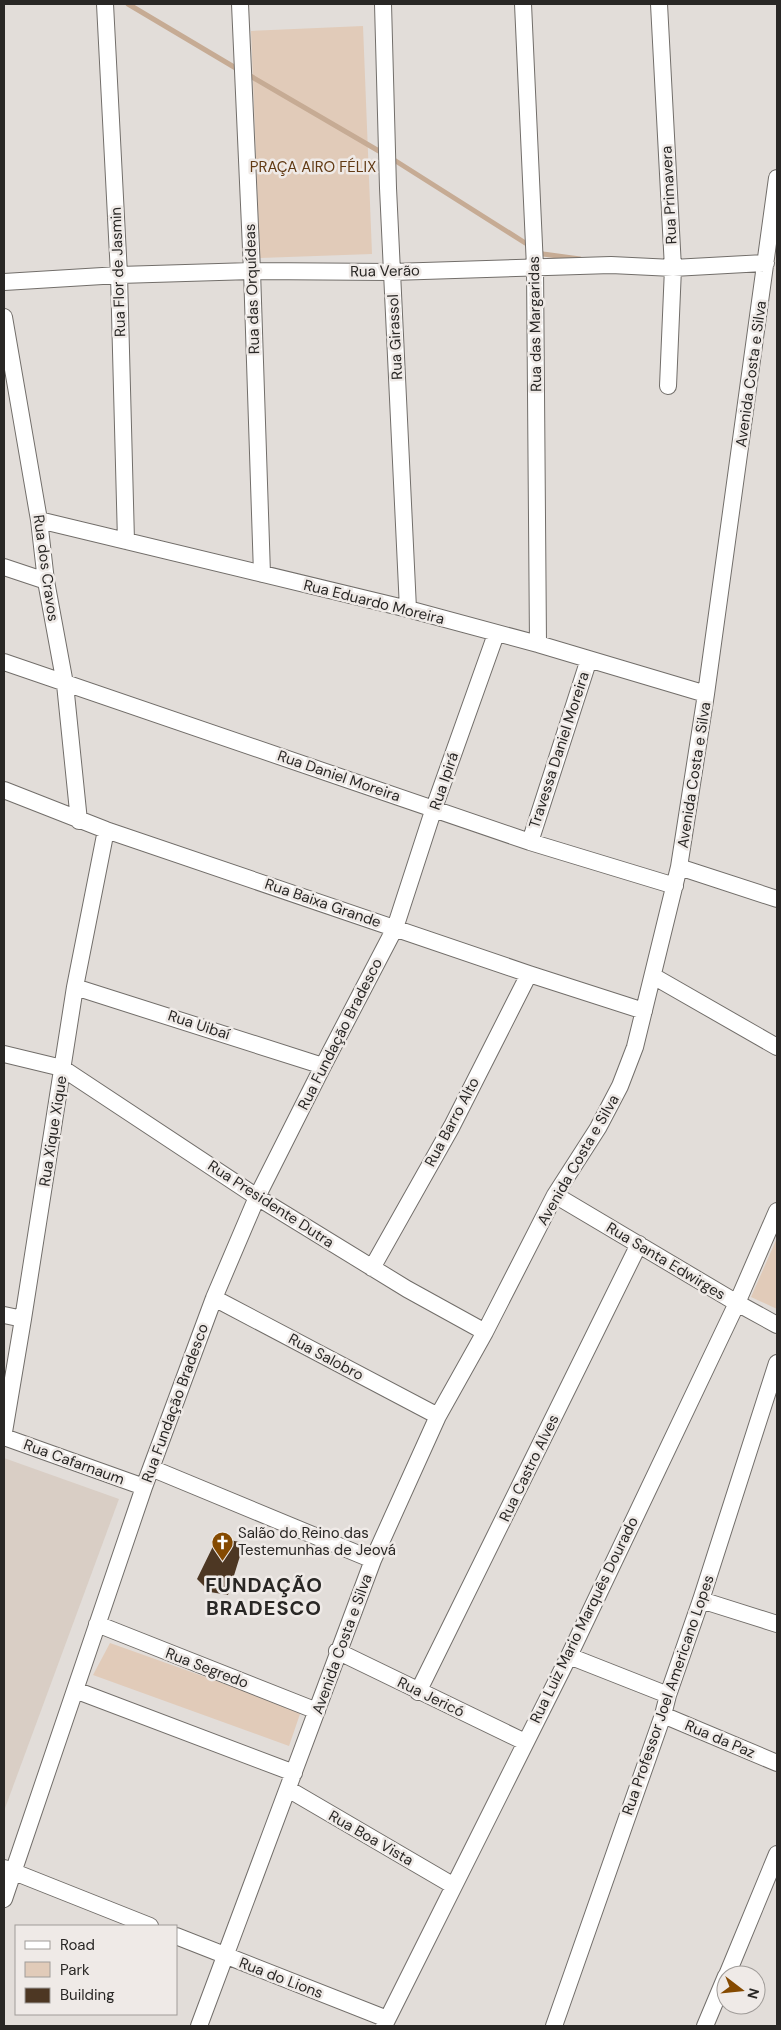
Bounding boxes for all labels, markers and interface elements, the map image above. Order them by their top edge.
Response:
street label: Rua Primavera [656,145,682,245]
park label: PRAÇA AIRO FÉLIX [250,157,376,177]
street label: Rua Flor de Jasmin [106,207,130,337]
street label: Rua das Orquídeas [240,223,264,355]
street label: Rua das Margaridas [524,256,546,392]
street label: Rua Verão [350,260,420,282]
street label: Rua Girassol [383,294,407,380]
street label: Avenida Costa e Silva [731,299,771,449]
street label: Rua dos Cravos [29,513,63,623]
street label: Rua Eduardo Moreira [301,575,447,629]
street label: Travessa Daniel Moreira [524,669,594,831]
street label: Avenida Costa e Silva [673,700,715,850]
street label: Rua Daniel Moreira [275,746,403,806]
street label: Rua Ipirá [425,749,463,813]
street label: Rua Baixa Grande [262,874,384,932]
street label: Rua Fundação Bradesco [293,955,387,1113]
street label: Rua Uibaí [165,1006,233,1045]
street label: Rua Xique Xique [34,1074,72,1188]
street label: Rua Barro Alto [420,1074,484,1170]
street label: Avenida Costa e Silva [532,1091,624,1229]
street label: Rua Presidente Dutra [204,1156,338,1252]
street label: Rua Santa Edwirges [603,1218,729,1304]
street label: Rua Fundação Bradesco [137,1321,213,1485]
street label: Rua Salobro [285,1329,367,1385]
street label: Rua Castro Alves [494,1411,564,1525]
street label: Rua Cafarnaum [21,1435,127,1489]
street label: Rua Luiz Mario Marquês Dourado [525,1513,643,1727]
place label: Salão do Reino das Testemunhas de Jeová [238,1523,396,1560]
church icon: Salão do Reino das Testemunhas de Jeová [210,1530,234,1561]
street label: Avenida Costa e Silva [307,1571,377,1717]
district label: FUNDAÇÃO BRADESCO [205,1572,323,1621]
street label: Rua Professor Joel Americano Lopes [617,1572,719,1818]
street label: Rua Segredo [163,1643,251,1693]
street label: Rua Jericó [394,1672,468,1722]
street label: Rua da Paz [682,1715,758,1763]
street label: Rua Boa Vista [325,1806,417,1870]
legend [15,1925,178,2015]
text: Road [60,1935,95,1955]
street label: Rua do Lions [236,1953,326,2003]
text: Park [60,1960,90,1980]
north arrow [716,1965,766,2015]
text: Building [60,1985,115,2005]
text: N [743,1986,764,2001]

